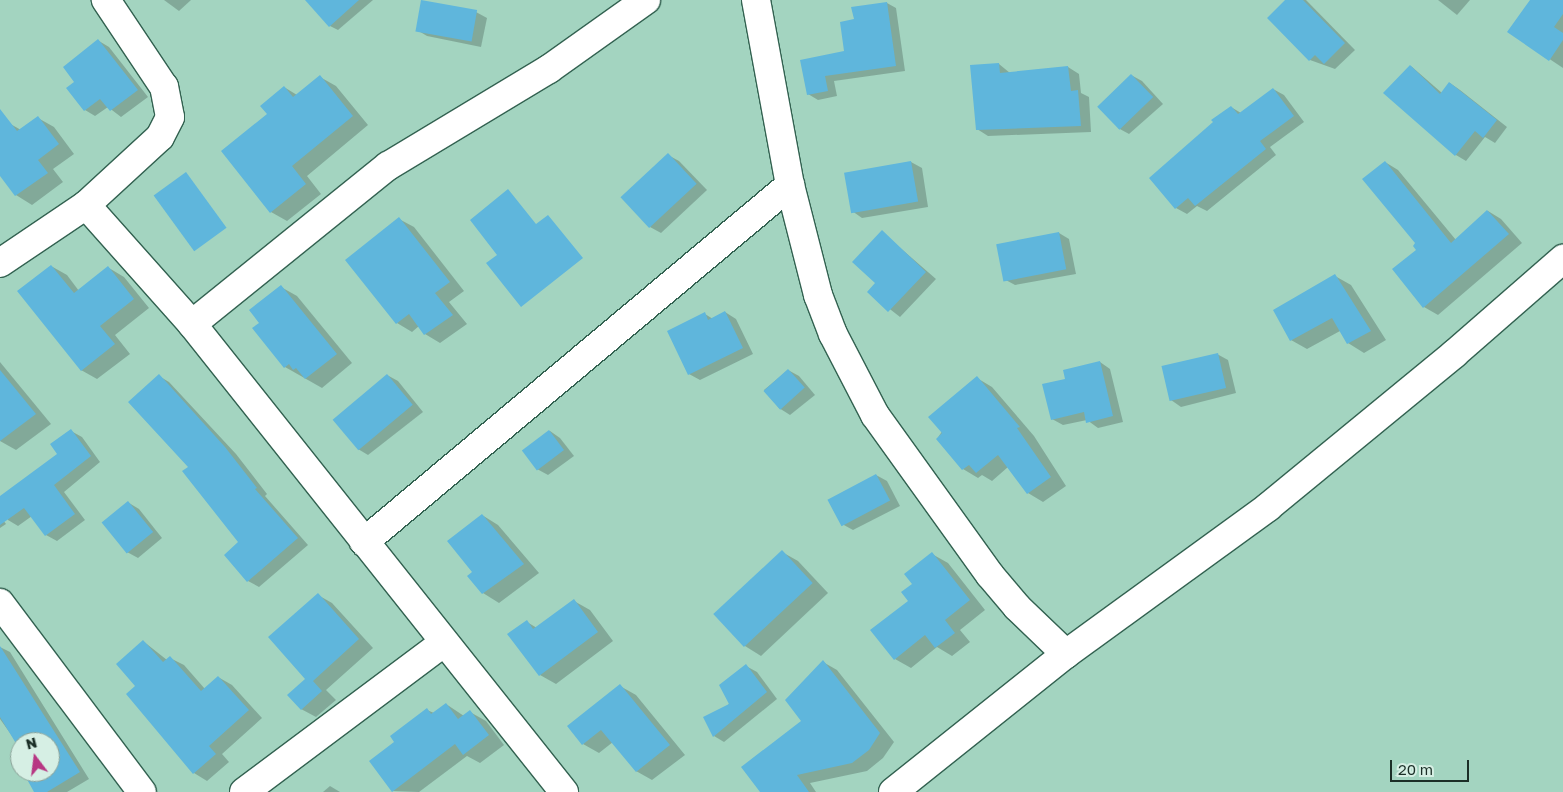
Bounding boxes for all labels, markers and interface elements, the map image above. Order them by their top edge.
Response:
north arrow [10,732,60,782]
text: N [24,733,39,753]
scale bar [1393,750,1472,782]
text: 20 m [1398,760,1433,778]

